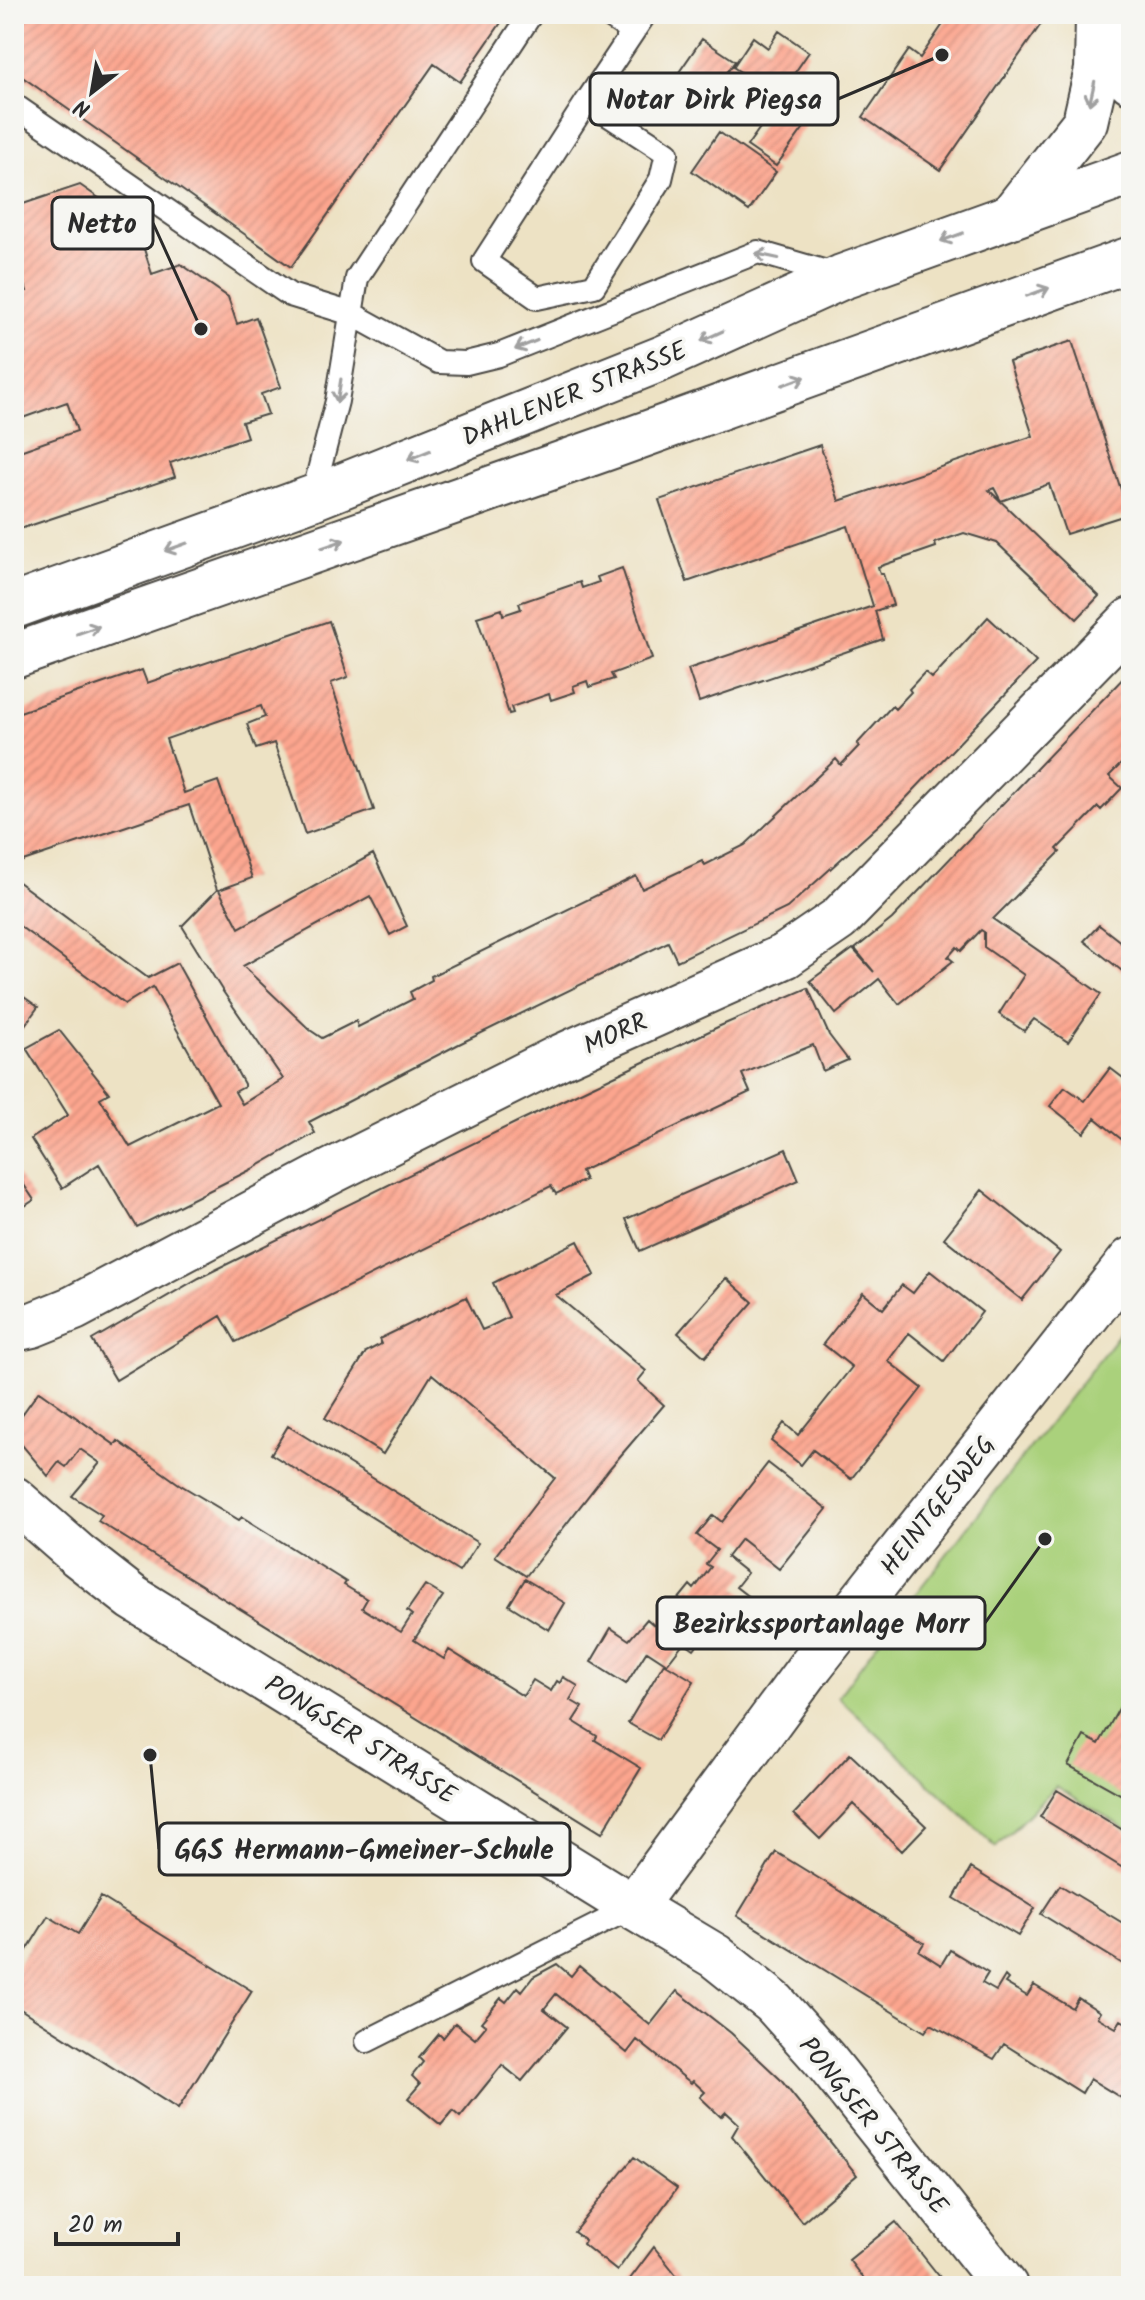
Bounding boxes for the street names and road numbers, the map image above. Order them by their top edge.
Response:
street label: DAHLENER STRASSE [456,330,694,459]
street label: MORR [577,1002,655,1068]
street label: HEINTGESWEG [870,1427,1007,1586]
street label: PONGSER STRASSE [256,1665,465,1817]
street label: PONGSER STRASSE [787,2028,958,2225]

